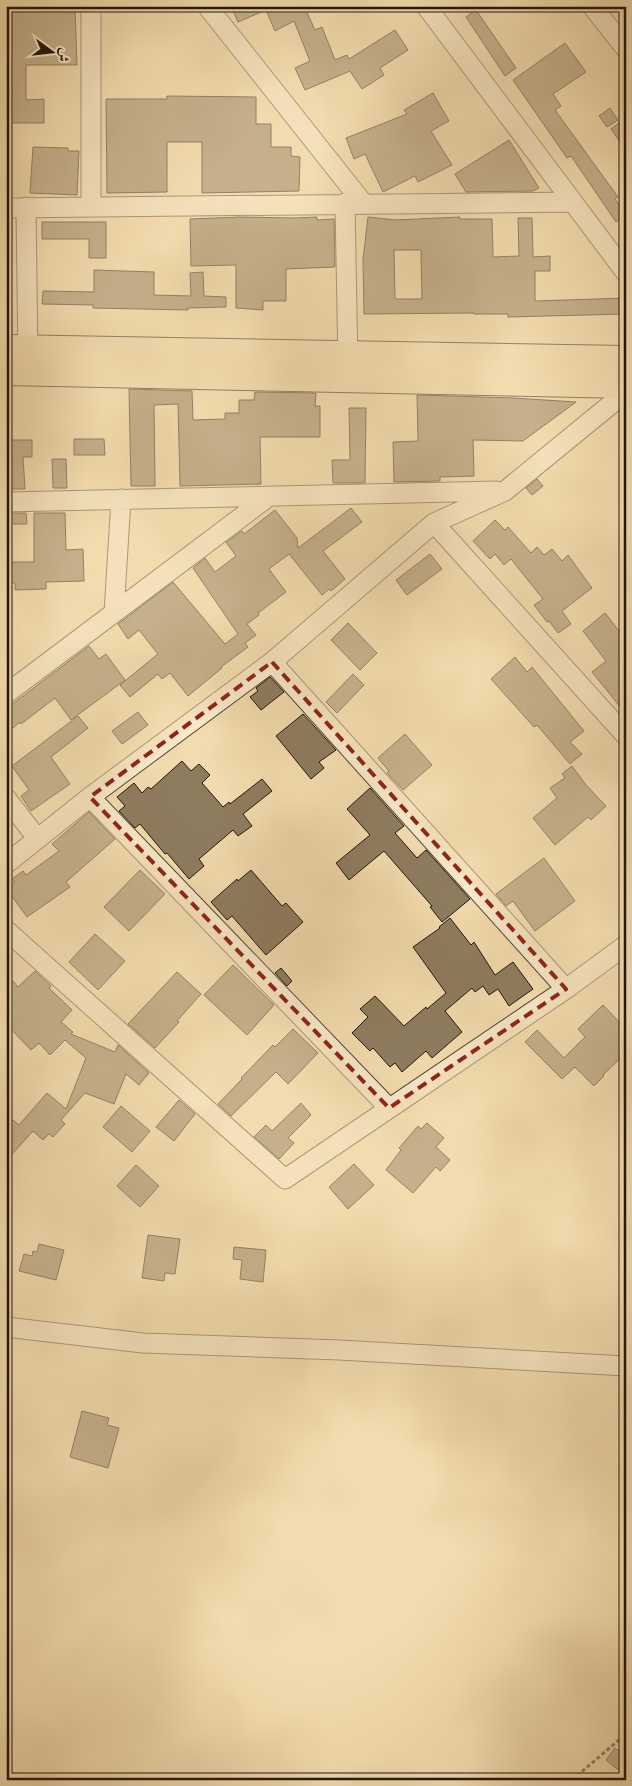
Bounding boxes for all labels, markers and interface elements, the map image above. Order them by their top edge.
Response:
north arrow [28,28,78,78]
text: ش [54,46,75,65]

